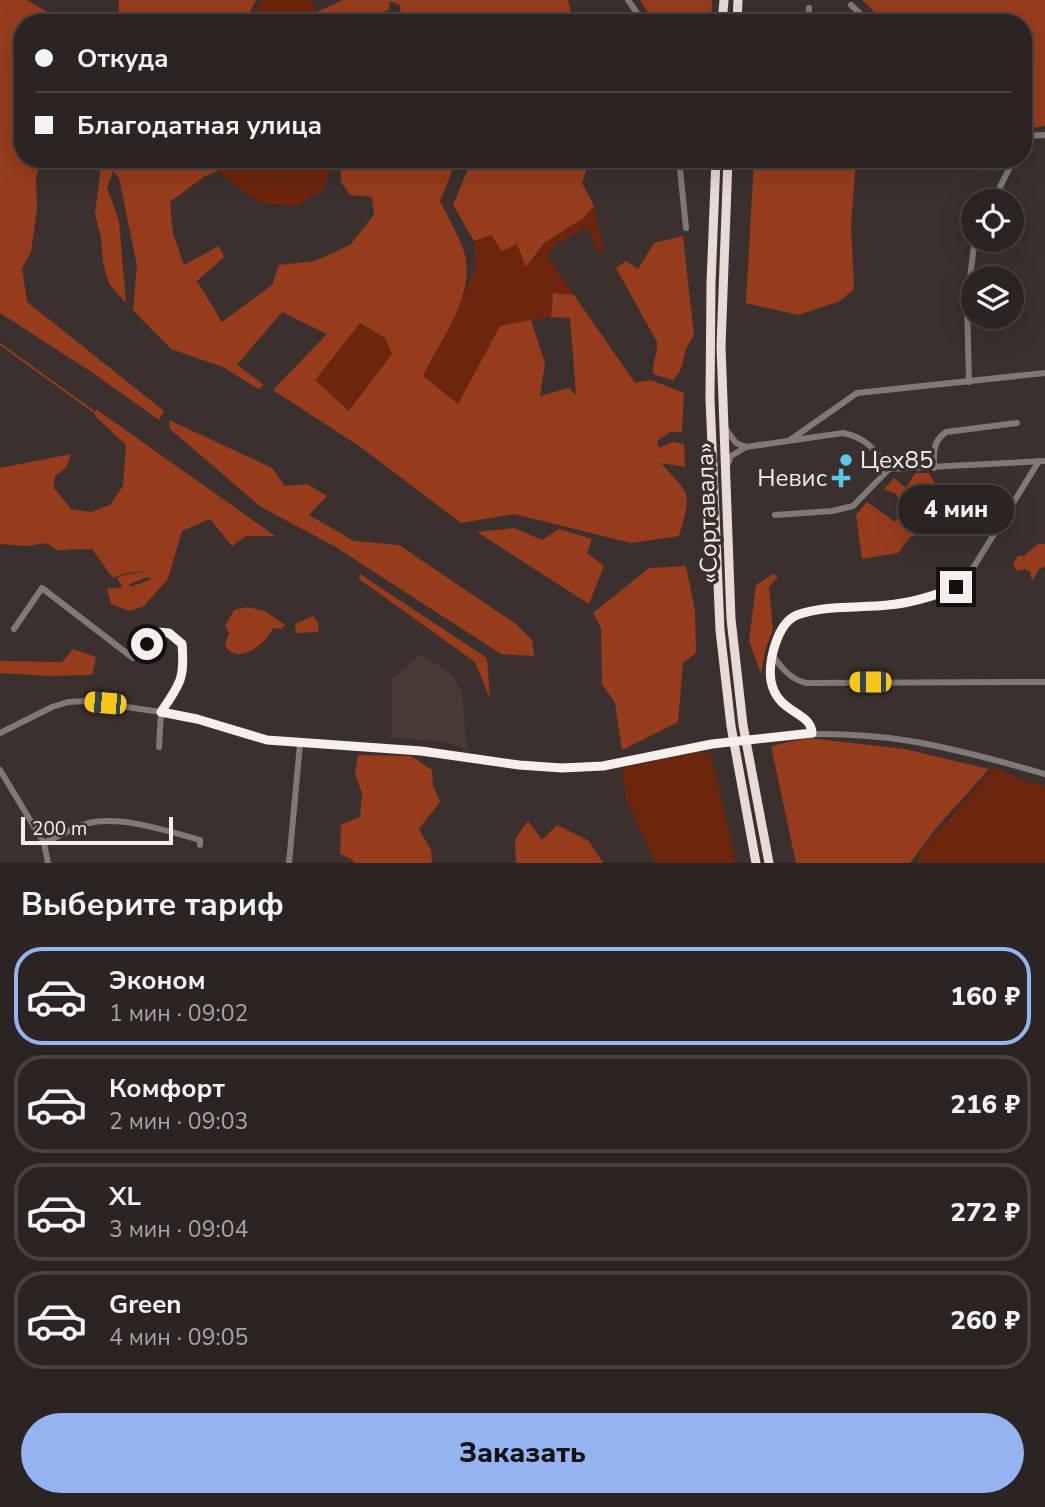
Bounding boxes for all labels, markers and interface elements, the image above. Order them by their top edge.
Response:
text: Откуда [77,41,169,76]
text: Благодатная улица [77,108,322,143]
map controls [961,189,1024,329]
button: locate [961,189,1024,252]
button: layers [961,266,1024,329]
street label: «Сортавала» [689,442,725,584]
place label: Цех85 [860,444,933,476]
marker: Цех85 [838,452,854,468]
place label: Невис [757,462,827,494]
marker: Невис [833,470,849,486]
callout: 4 мин [898,486,1014,534]
text: 4 мин [924,494,988,525]
route end [940,571,972,603]
route start [131,628,163,660]
car [850,672,892,693]
car [84,691,127,715]
scale bar [21,814,173,846]
text: 200 m [32,816,87,842]
text: Выберите тариф [21,883,284,926]
text: Эконом [109,963,206,998]
icon: car [25,965,88,1028]
text: 160 ₽ [950,979,1020,1014]
text: 1 мин · 09:02 [109,998,248,1029]
text: Комфорт [109,1071,225,1106]
icon: car [25,1073,88,1136]
text: 216 ₽ [950,1087,1020,1122]
text: 2 мин · 09:03 [109,1106,248,1137]
text: XL [109,1179,141,1214]
icon: car [25,1181,88,1244]
text: 272 ₽ [950,1195,1020,1230]
text: 3 мин · 09:04 [109,1214,248,1245]
text: Green [109,1287,182,1322]
icon: car [25,1289,88,1352]
text: 260 ₽ [950,1303,1020,1338]
text: 4 мин · 09:05 [109,1322,248,1353]
button: Заказать [21,1413,1024,1493]

